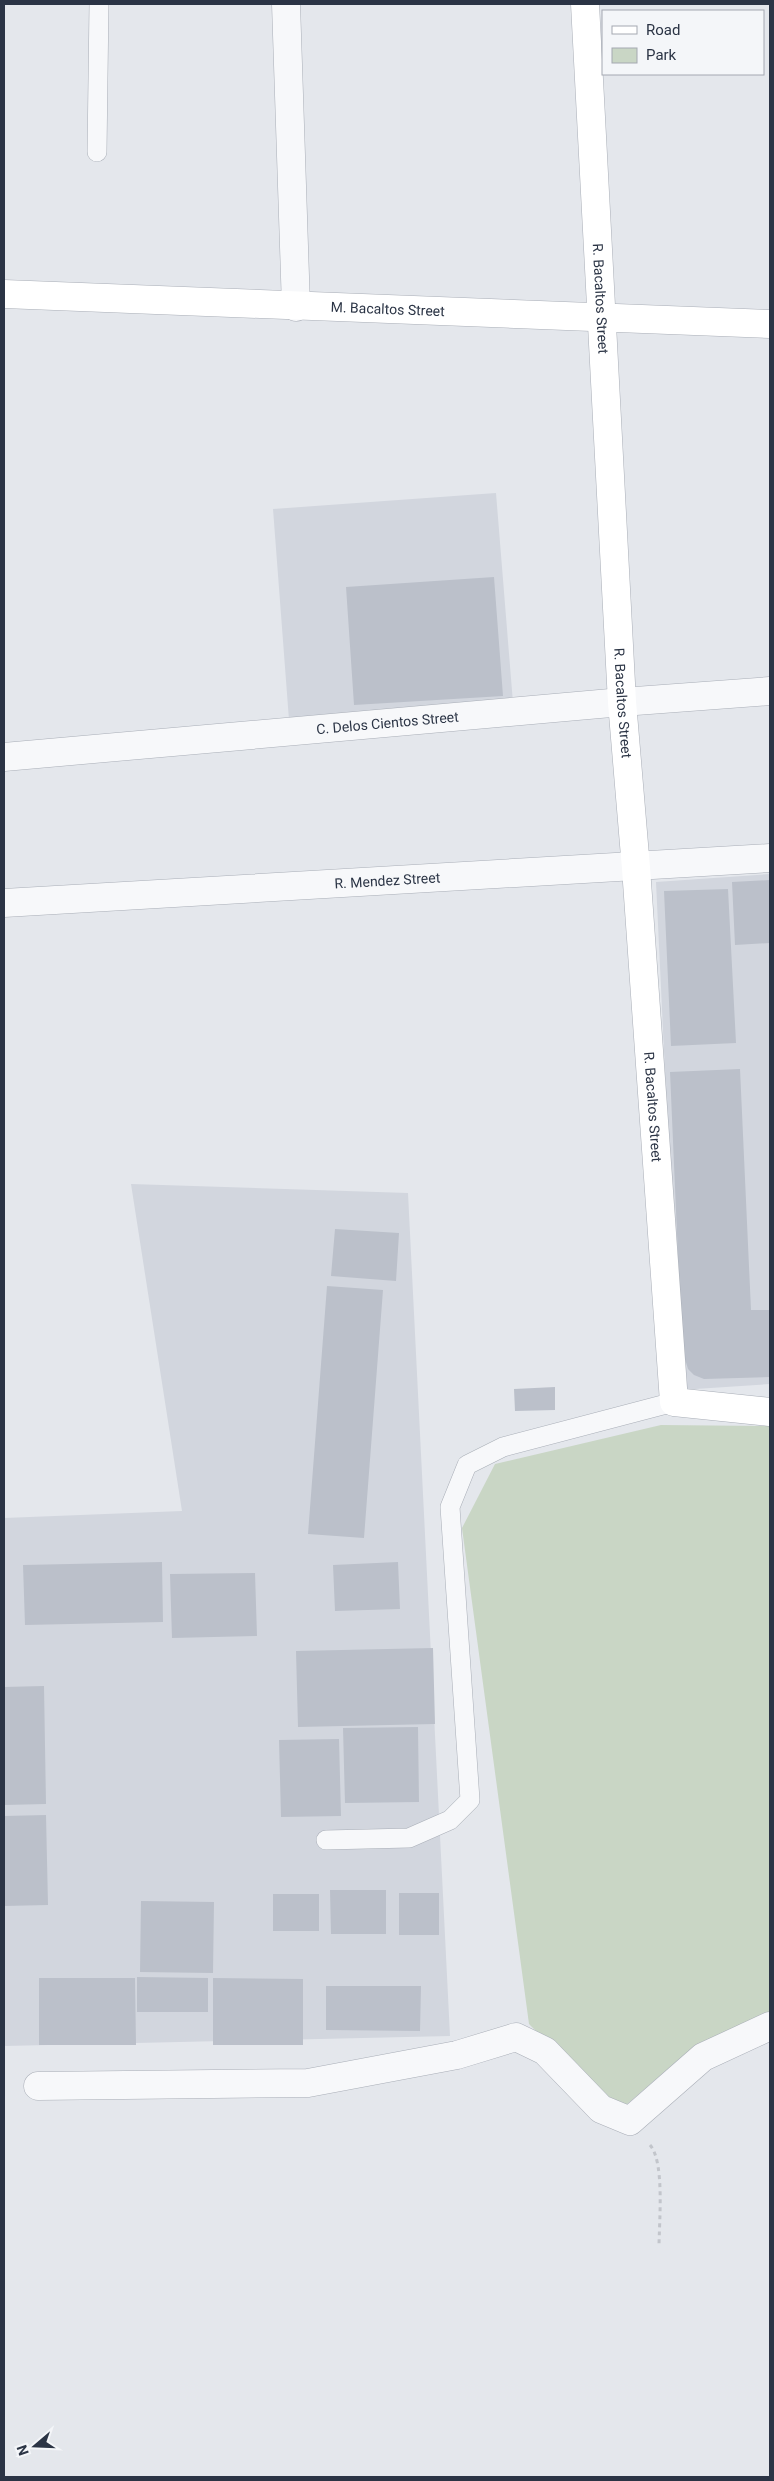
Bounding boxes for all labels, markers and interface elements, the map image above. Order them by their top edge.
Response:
legend [602,10,764,75]
text: Road [646,21,680,39]
text: Park [646,46,677,64]
street label: R. Bacaltos Street [590,243,612,355]
street label: M. Bacaltos Street [330,299,446,319]
street label: R. Bacaltos Street [611,647,635,759]
street label: C. Delos Cientos Street [316,709,460,737]
street label: R. Mendez Street [334,869,441,892]
street label: R. Bacaltos Street [641,1051,665,1163]
north arrow [10,2421,60,2471]
text: N [14,2443,32,2458]

